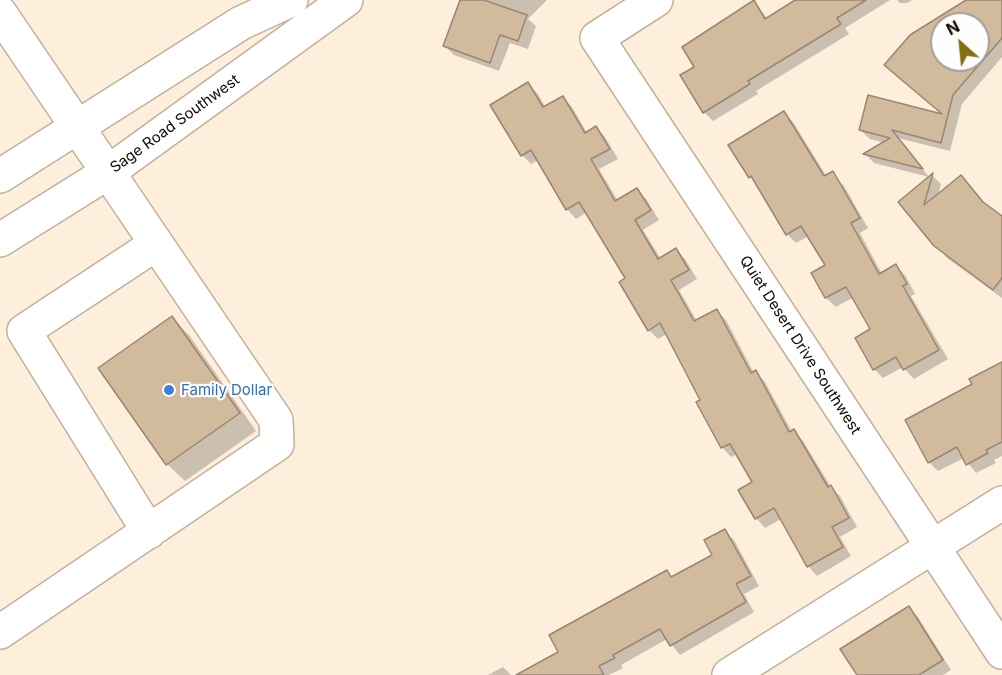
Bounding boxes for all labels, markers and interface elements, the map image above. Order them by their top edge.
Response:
north arrow [930,12,990,72]
text: N [943,16,963,39]
street label: Sage Road Southwest [107,71,243,177]
street label: Quiet Desert Drive Southwest [735,252,865,438]
place label: Family Dollar [181,381,272,399]
marker: Family Dollar [162,383,176,397]

